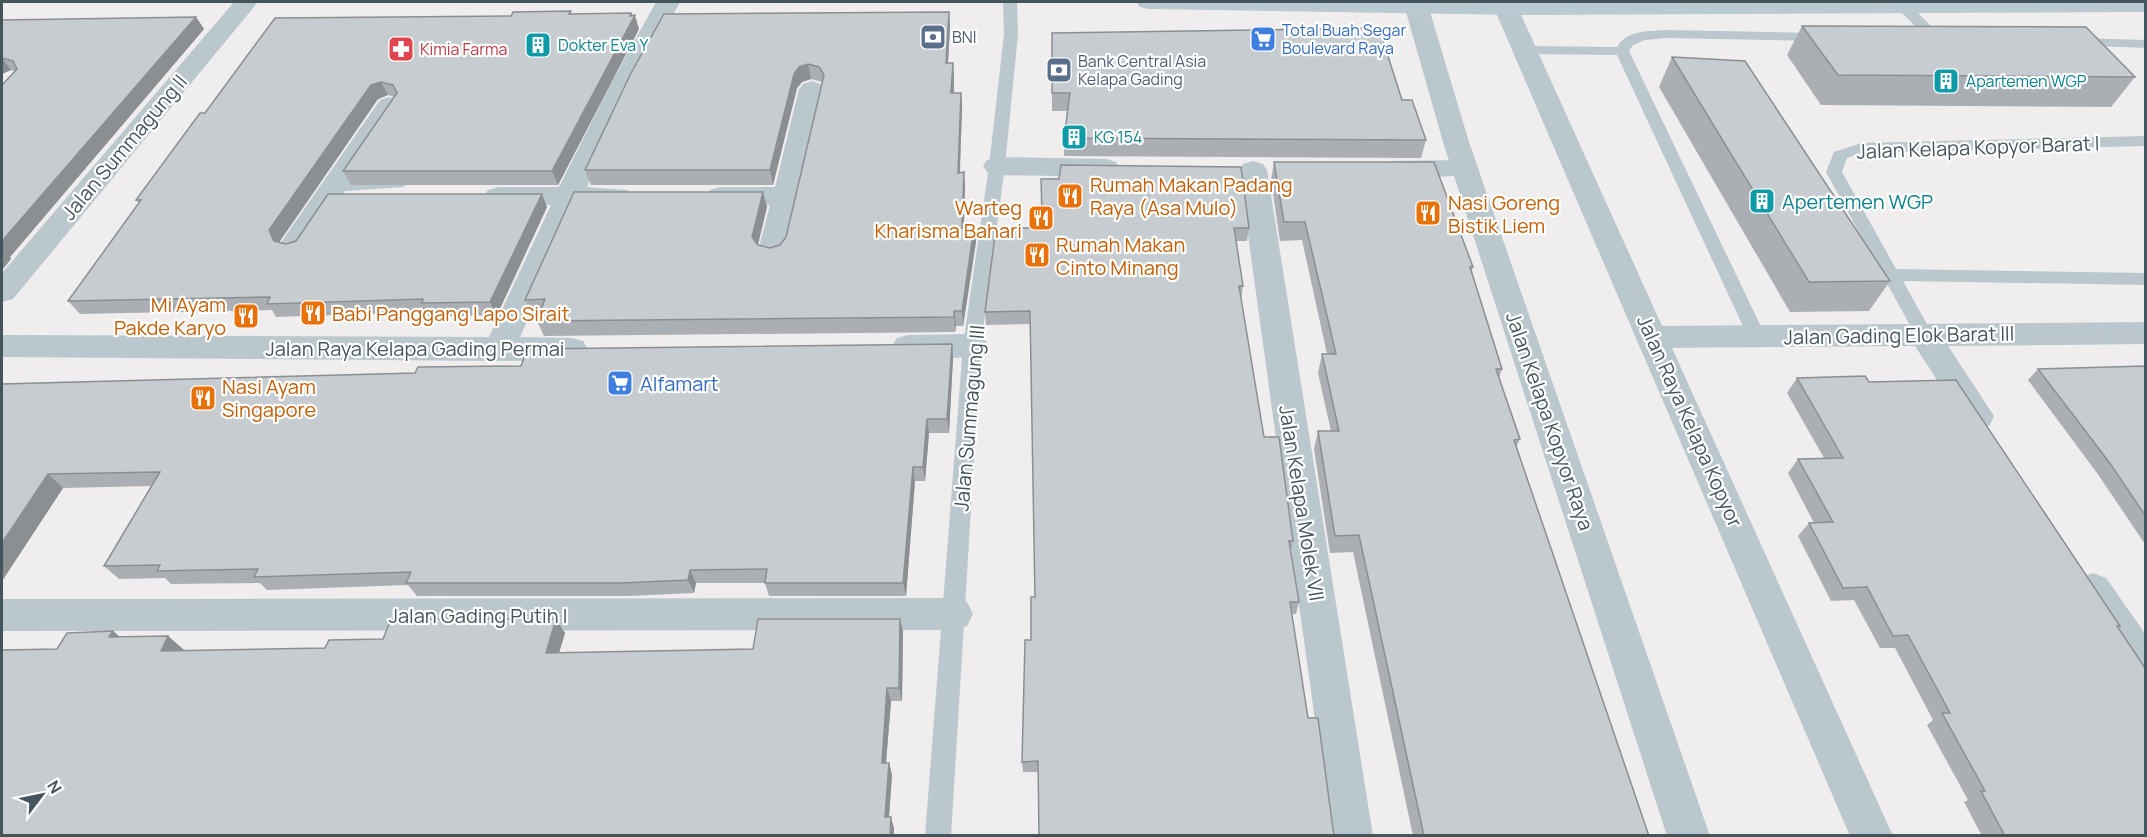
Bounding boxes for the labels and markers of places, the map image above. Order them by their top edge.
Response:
place label: Total Buah Segar Boulevard Raya [1282,19,1406,59]
bank icon: BNI [918,22,948,52]
supermarket icon: Total Buah Segar Boulevard Raya [1248,24,1278,54]
place label: BNI [952,26,977,48]
building icon: Dokter Eva Y [523,30,553,60]
pharmacy icon: Kimia Farma [386,34,416,64]
place label: Dokter Eva Y [558,34,648,56]
place label: Kimia Farma [420,38,507,60]
place label: Bank Central Asia Kelapa Gading [1078,50,1206,90]
bank icon: Bank Central Asia Kelapa Gading [1044,55,1074,85]
building icon: Apartemen WGP [1931,66,1961,96]
place label: Apartemen WGP [1966,70,2087,92]
building icon: KG 154 [1059,122,1089,152]
place label: KG 154 [1094,126,1142,148]
place label: Rumah Makan Padang Raya (Asa Mulo) [1090,171,1293,221]
restaurant icon: Rumah Makan Padang Raya (Asa Mulo) [1055,181,1085,211]
building icon: Apertemen WGP [1747,186,1777,216]
place label: Apertemen WGP [1782,188,1933,215]
place label: Nasi Goreng Bistik Liem [1448,189,1560,239]
place label: Warteg Kharisma Bahari [874,194,1022,244]
restaurant icon: Nasi Goreng Bistik Liem [1413,198,1443,228]
restaurant icon: Warteg Kharisma Bahari [1026,203,1056,233]
place label: Rumah Makan Cinto Minang [1056,231,1185,281]
restaurant icon: Rumah Makan Cinto Minang [1022,240,1052,270]
place label: Mi Ayam Pakde Karyo [114,291,226,341]
restaurant icon: Babi Panggang Lapo Sirait [298,298,328,328]
place label: Babi Panggang Lapo Sirait [332,300,570,327]
restaurant icon: Mi Ayam Pakde Karyo [231,301,261,331]
supermarket icon: Alfamart [605,368,635,398]
place label: Alfamart [640,370,719,397]
place label: Nasi Ayam Singapore [222,373,316,423]
restaurant icon: Nasi Ayam Singapore [188,383,218,413]

